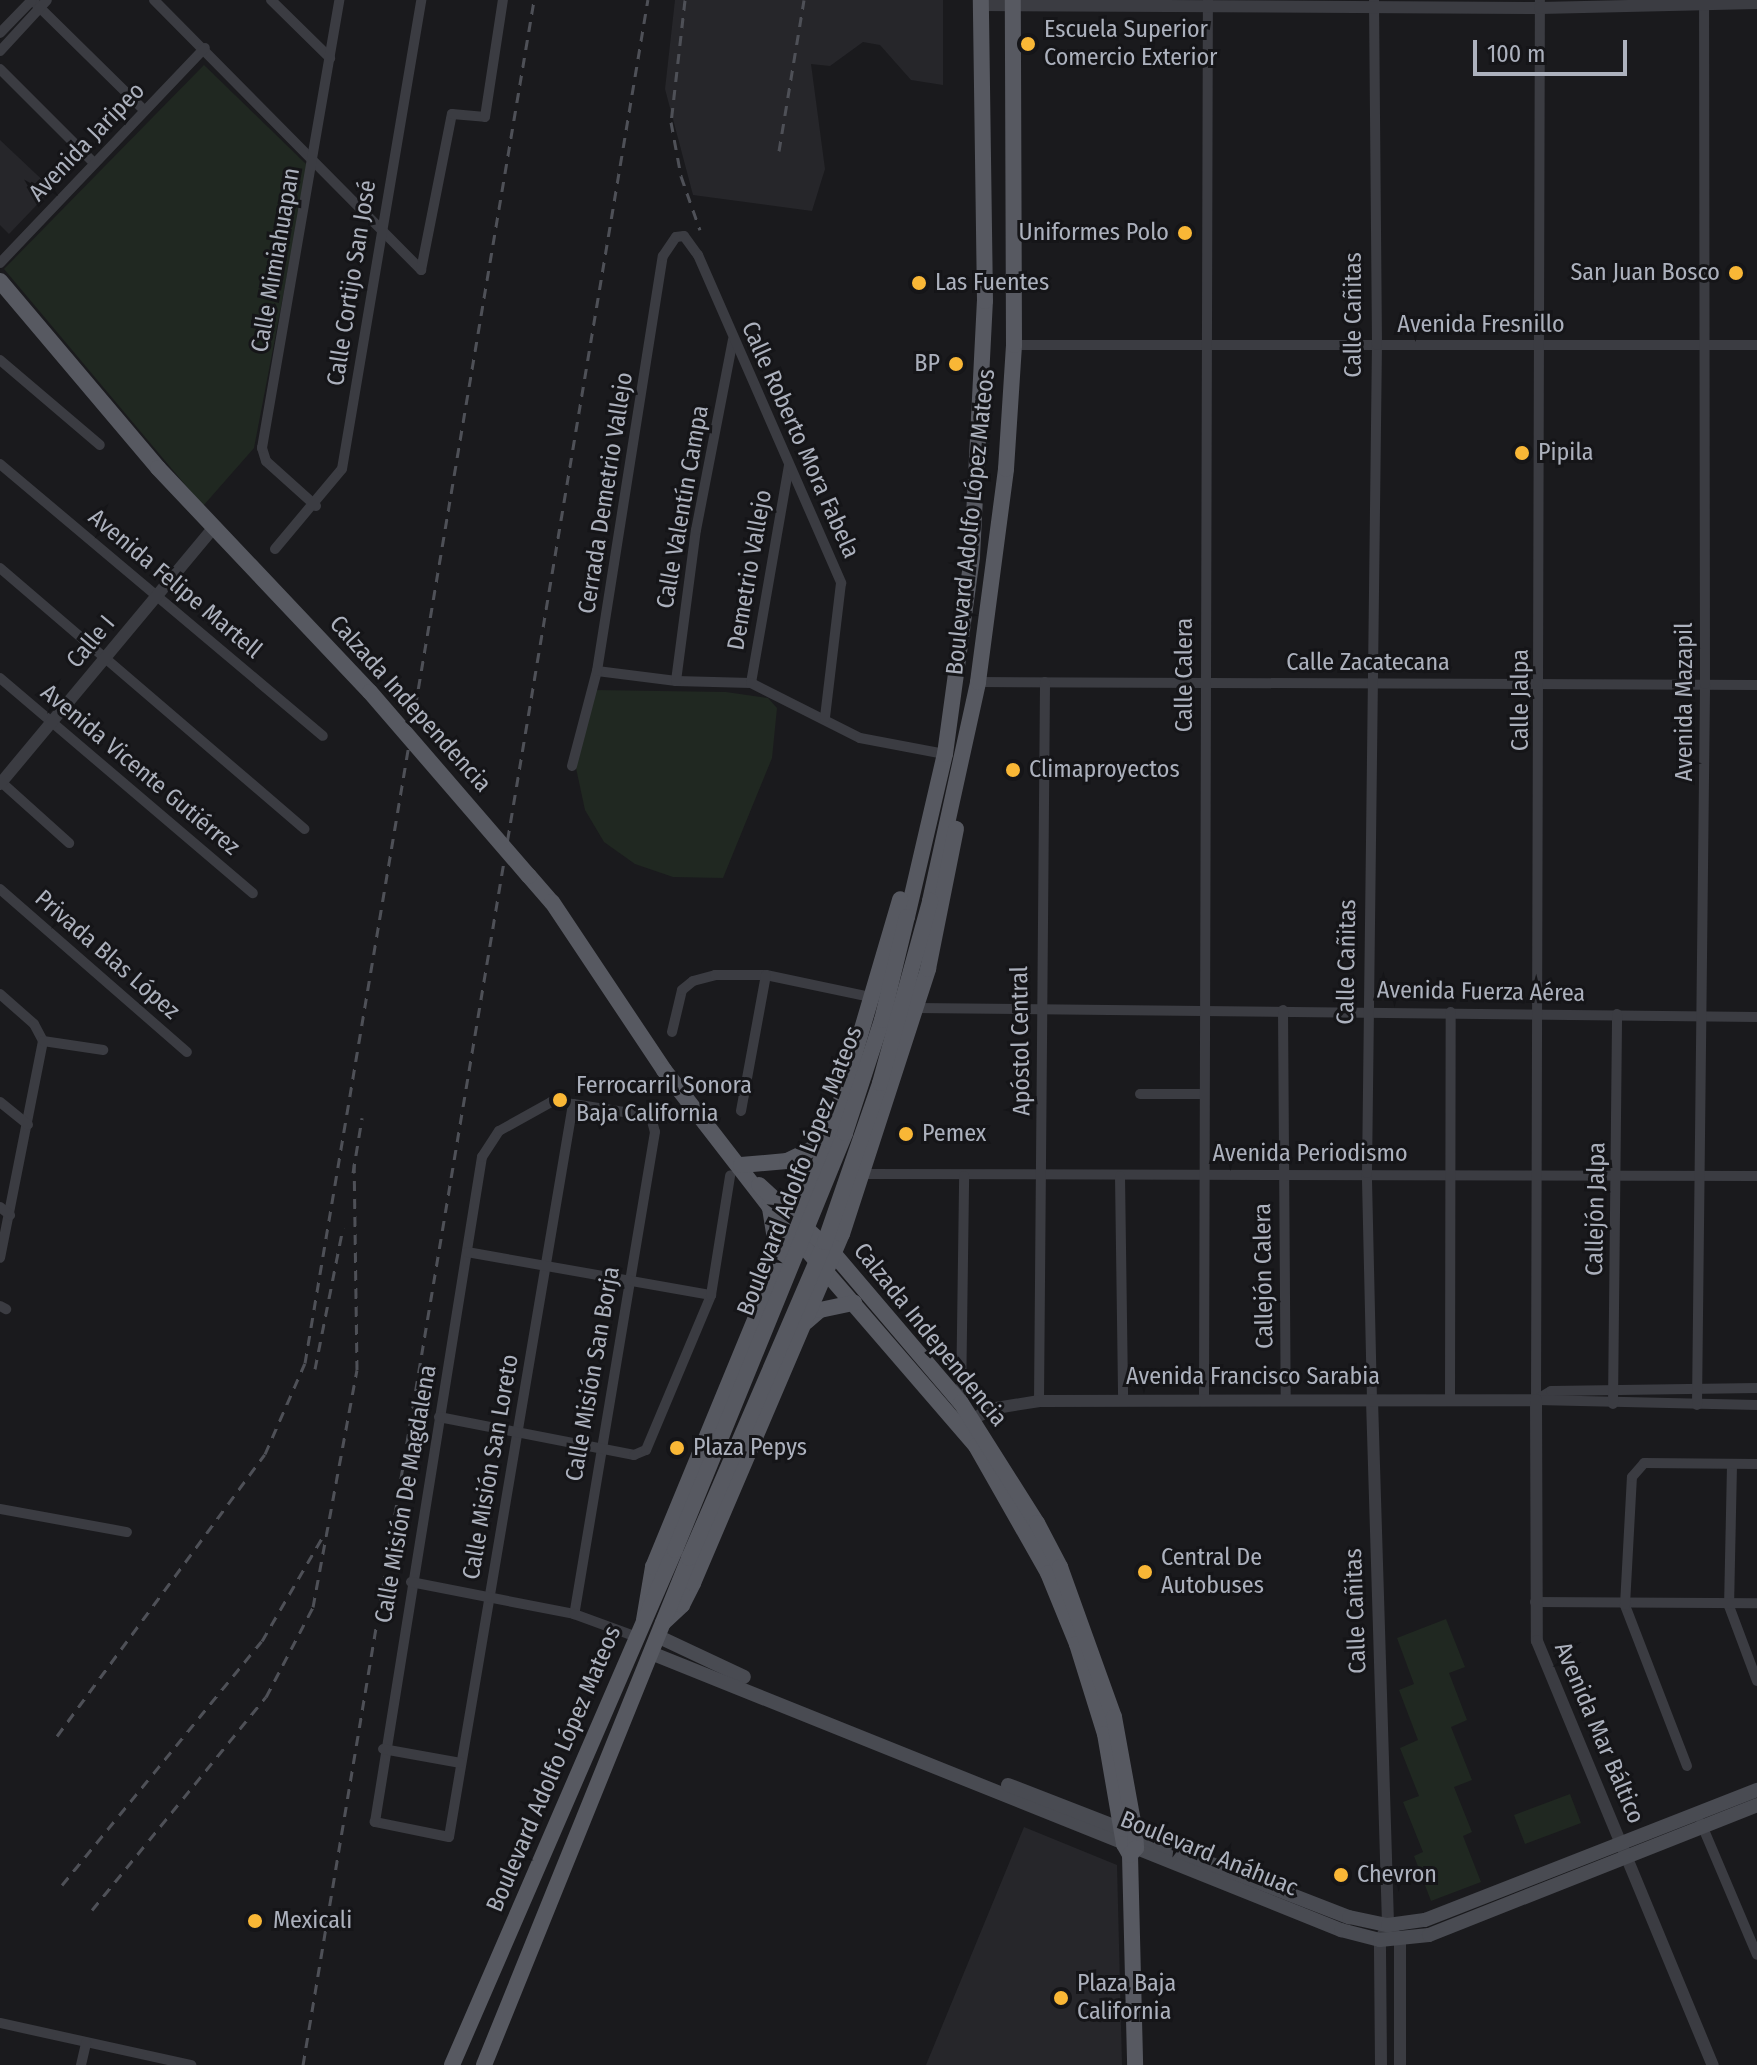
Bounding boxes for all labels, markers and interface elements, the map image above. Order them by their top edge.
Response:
place label: Escuela Superior Comercio Exterior [1044,16,1217,72]
scale bar [1477,24,1631,74]
marker: Escuela Superior Comercio Exterior [1019,35,1037,53]
text: 100 m [1487,40,1545,68]
street label: Avenida Jaripeo [23,77,151,207]
street label: Calle Mimiahuapan [246,166,306,354]
street label: Calle Cortijo San José [322,178,382,388]
place label: Uniformes Polo [1019,219,1169,247]
marker: Uniformes Polo [1176,224,1194,242]
street label: Calle Cañitas [1340,252,1368,378]
place label: San Juan Bosco [1570,259,1720,287]
marker: San Juan Bosco [1727,264,1745,282]
place label: Las Fuentes [935,269,1049,297]
marker: Las Fuentes [910,274,928,292]
street label: Avenida Fresnillo [1397,311,1565,339]
street label: Calle Roberto Mora Fabela [735,317,865,563]
place label: BP [914,350,940,378]
marker: BP [947,355,965,373]
street label: Boulevard Adolfo López Mateos [941,367,1001,677]
street label: Cerrada Demetrio Vallejo [573,370,639,616]
street label: Calle Valentín Campa [651,403,715,611]
place label: Pipila [1538,439,1593,467]
marker: Pipila [1513,444,1531,462]
street label: Demetrio Vallejo [722,487,778,653]
street label: Avenida Felipe Martell [82,503,268,665]
street label: Calle I [61,610,121,674]
street label: Calzada Independencia [323,610,497,798]
street label: Calle Calera [1171,618,1199,732]
street label: Avenida Mazapil [1671,623,1699,781]
street label: Calle Zacatecana [1286,649,1450,677]
street label: Calle Jalpa [1507,649,1535,751]
street label: Avenida Vicente Gutiérrez [35,678,245,862]
place label: Climaproyectos [1029,756,1180,784]
marker: Climaproyectos [1004,761,1022,779]
street label: Privada Blas López [29,884,185,1026]
street label: Calle Cañitas [1332,899,1362,1025]
street label: Apóstol Central [1005,966,1037,1116]
street label: Avenida Fuerza Aérea [1377,976,1585,1008]
street label: Boulevard Adolfo López Mateos [731,1022,869,1320]
place label: Ferrocarril Sonora Baja California [576,1072,752,1128]
marker: Ferrocarril Sonora Baja California [551,1091,569,1109]
place label: Pemex [922,1120,986,1148]
marker: Pemex [897,1125,915,1143]
street label: Avenida Periodismo [1213,1140,1407,1168]
street label: Callejón Jalpa [1580,1142,1612,1276]
street label: Callejón Calera [1248,1203,1280,1349]
street label: Calzada Independencia [847,1237,1013,1433]
street label: Calle Misión San Borja [560,1264,626,1484]
street label: Calle Misión San Loreto [457,1352,525,1582]
street label: Calle Misión De Magdalena [369,1363,443,1625]
street label: Avenida Francisco Sarabia [1126,1363,1380,1391]
place label: Plaza Pepys [693,1434,807,1462]
marker: Plaza Pepys [668,1439,686,1457]
place label: Central De Autobuses [1161,1544,1264,1600]
street label: Calle Cañitas [1339,1548,1373,1674]
marker: Central De Autobuses [1136,1563,1154,1581]
street label: Boulevard Adolfo López Mateos [481,1622,627,1916]
street label: Avenida Mar Báltico [1548,1638,1650,1828]
street label: Boulevard Anáhuac [1116,1805,1302,1903]
place label: Chevron [1357,1861,1437,1889]
marker: Chevron [1332,1866,1350,1884]
place label: Mexicali [273,1907,352,1935]
marker: Mexicali [244,1910,266,1932]
place label: Plaza Baja California [1077,1970,1176,2026]
marker: Plaza Baja California [1052,1989,1070,2007]

